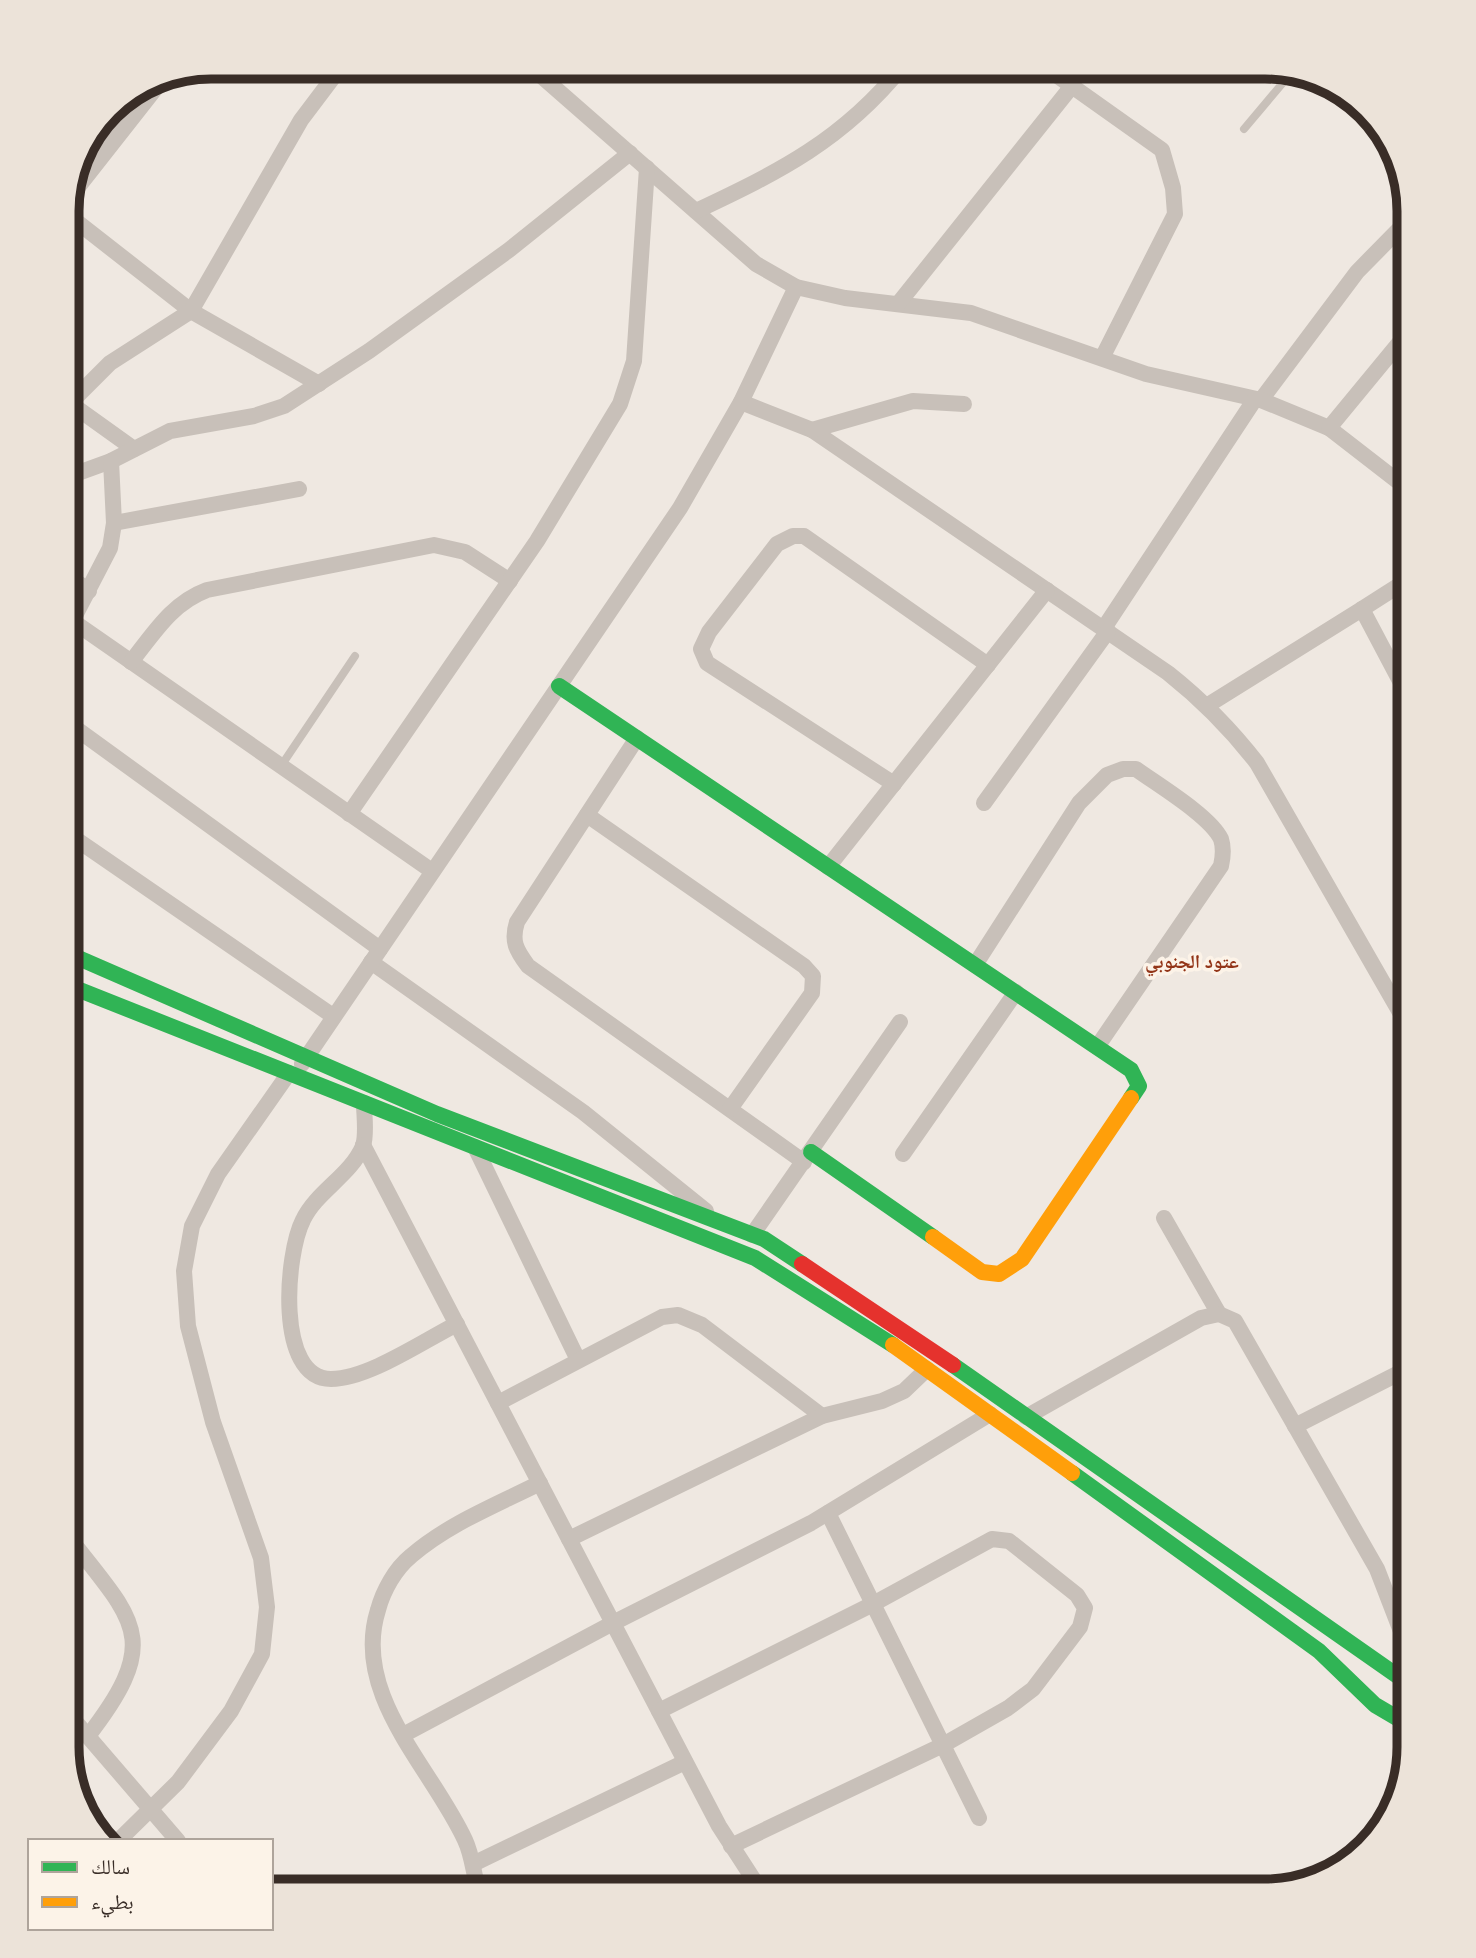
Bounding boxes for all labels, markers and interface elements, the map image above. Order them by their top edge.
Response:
district label: عتود الجنوبي [1145,950,1239,977]
legend [28,1839,273,1930]
text: سالك [91,1854,130,1878]
text: بطيء [91,1889,134,1918]

